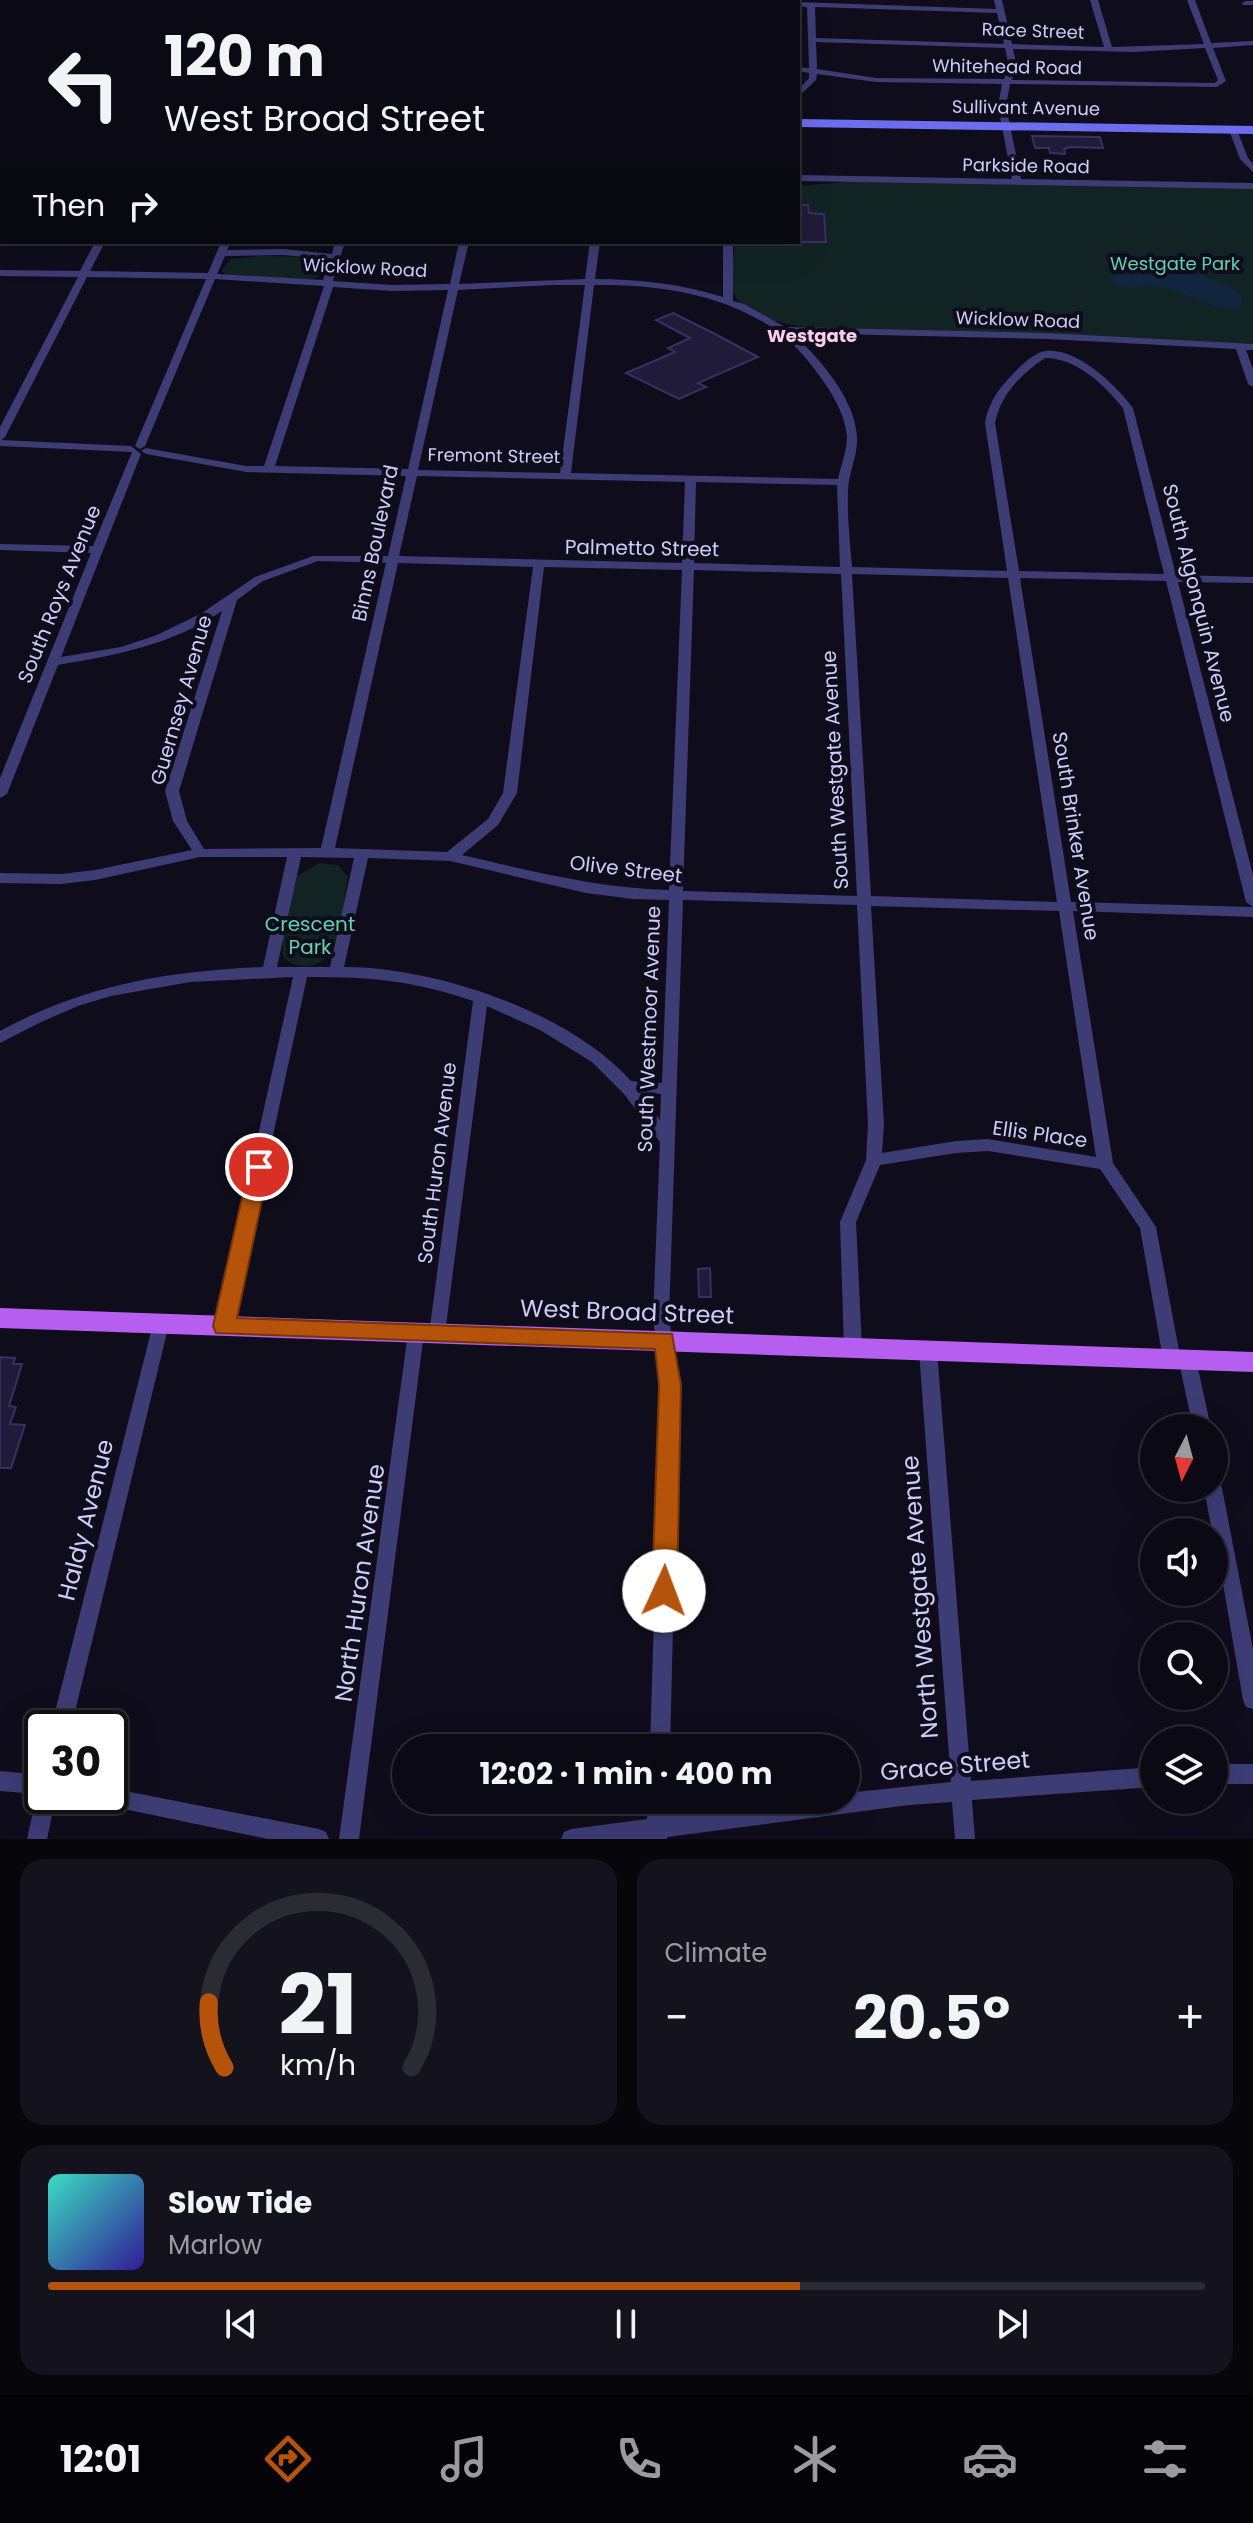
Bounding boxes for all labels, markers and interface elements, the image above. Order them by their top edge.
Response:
street label: Race Street [981,16,1085,45]
text: 120 m [164,17,325,96]
icon: left [32,32,136,136]
street label: Whitehead Road [932,53,1082,80]
text: West Broad Street [164,93,485,144]
street label: Sullivant Avenue [952,94,1100,121]
street label: Parkside Road [962,152,1090,179]
text: Then [32,184,105,227]
icon: right [121,184,165,228]
park label: Westgate Park [1110,251,1241,276]
street label: Wicklow Road [302,252,428,283]
street label: Wicklow Road [955,305,1081,334]
district label: Westgate [767,323,857,348]
street label: Fremont Street [428,442,561,469]
street label: Binns Boulevard [345,462,405,624]
street label: South Algonquin Avenue [1156,481,1242,725]
street label: South Roys Avenue [10,501,108,687]
street label: Palmetto Street [565,533,719,563]
street label: Guernsey Avenue [143,612,219,788]
street label: South Westgate Avenue [815,650,855,890]
street label: South Brinker Avenue [1046,730,1106,942]
street label: Olive Street [568,848,684,890]
street label: South Westmoor Avenue [631,905,667,1153]
park label: Crescent Park [265,910,355,961]
street label: South Huron Avenue [411,1061,463,1265]
street label: Ellis Place [991,1113,1089,1155]
pin [225,1133,293,1201]
icon: arrive [237,1145,281,1189]
street label: West Broad Street [519,1291,735,1332]
north arrow [1140,1414,1228,1502]
map controls [1140,1414,1228,1814]
street label: Haldy Avenue [50,1436,121,1604]
street label: North Westgate Avenue [893,1454,946,1740]
street label: North Huron Avenue [326,1462,393,1704]
button: sound [1140,1518,1228,1606]
position arrow [622,1549,706,1633]
button: search [1140,1622,1228,1710]
speed limit sign: 30 [24,1710,128,1814]
button: layers [1140,1726,1228,1814]
street label: Grace Street [879,1743,1031,1788]
text: 12:02 · 1 min · 400 m [479,1752,773,1795]
text: Climate [665,1935,767,1971]
text: 21 [279,1947,358,2063]
text: 20.5° [853,1976,1010,2060]
text: − [665,1987,689,2048]
text: + [1175,1987,1205,2048]
text: km/h [280,2045,356,2085]
text: Slow Tide [168,2181,312,2224]
text: Marlow [168,2227,262,2263]
icon: previous [219,2302,263,2346]
icon: pause [604,2302,648,2346]
icon: next [990,2302,1034,2346]
icon: directions [260,2431,316,2487]
icon: music [436,2431,492,2487]
icon: phone [611,2431,667,2487]
icon: climate [787,2431,843,2487]
icon: car [962,2431,1018,2487]
icon: filters [1137,2431,1193,2487]
text: 12:01 [60,2434,141,2485]

